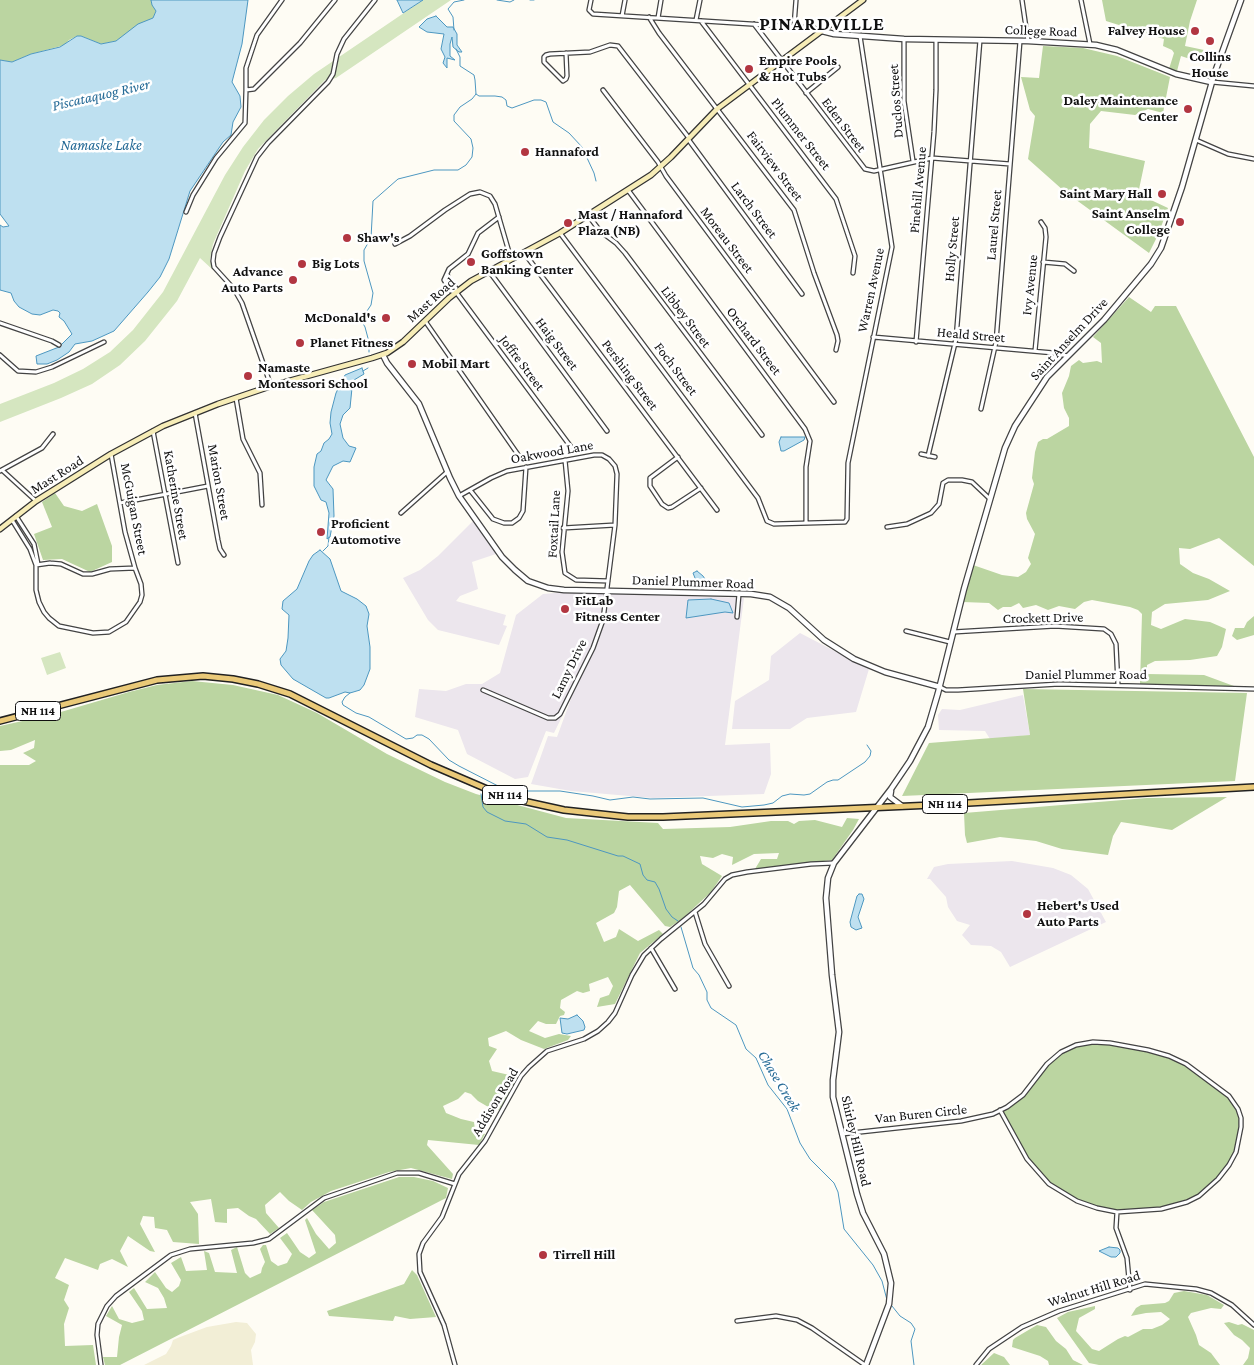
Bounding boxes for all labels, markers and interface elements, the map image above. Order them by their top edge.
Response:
district label: PINARDVILLE [758,13,886,35]
street label: College Road [1004,21,1078,41]
place label: Falvey House [1108,23,1185,39]
marker: Falvey House [1189,25,1201,37]
marker: Collins House [1204,35,1216,47]
place label: Collins House [1189,49,1231,82]
place label: Empire Pools & Hot Tubs [759,53,837,85]
marker: Empire Pools & Hot Tubs [743,63,755,75]
street label: Duclos Street [885,63,907,139]
water label: Piscataquog River [50,75,152,115]
place label: Daley Maintenance Center [1063,93,1178,125]
street label: Plummer Street [768,94,834,174]
street label: Eden Street [818,94,870,156]
marker: Daley Maintenance Center [1182,103,1194,115]
street label: Fairview Street [743,128,807,204]
water label: Namaske Lake [60,136,142,154]
place label: Hannaford [535,144,599,160]
marker: Hannaford [519,146,531,158]
street label: Pinehill Avenue [906,146,930,234]
street label: Larch Street [727,178,781,242]
place label: Saint Mary Hall [1060,186,1152,202]
marker: Saint Mary Hall [1156,188,1168,200]
street label: Laurel Street [983,189,1005,261]
street label: Moreau Street [697,204,757,276]
place label: Saint Anselm College [1092,206,1170,238]
place label: Mast / Hannaford Plaza (NB) [578,207,683,240]
street label: Holly Street [941,216,963,282]
marker: Saint Anselm College [1174,216,1186,228]
marker: Mast / Hannaford Plaza (NB) [562,217,574,229]
place label: Shaw's [357,230,400,246]
marker: Shaw's [341,232,353,244]
place label: Goffstown Banking Center [481,246,574,278]
street label: Warren Avenue [854,246,888,334]
street label: Ivy Avenue [1018,254,1042,316]
place label: Big Lots [312,256,359,272]
marker: Goffstown Banking Center [465,256,477,268]
marker: Big Lots [296,258,308,270]
place label: Advance Auto Parts [221,264,283,296]
marker: Advance Auto Parts [287,274,299,286]
street label: Mast Road [403,274,459,326]
street label: Libbey Street [657,283,715,351]
street label: Saint Anselm Drive [1027,294,1111,384]
street label: Orchard Street [723,303,785,379]
place label: McDonald's [304,310,376,326]
marker: McDonald's [380,312,392,324]
street label: Haig Street [532,314,582,374]
street label: Heald Street [936,324,1006,346]
street label: Joffre Street [496,332,548,394]
place label: Planet Fitness [310,335,393,351]
street label: Pershing Street [598,336,662,414]
marker: Planet Fitness [294,337,306,349]
street label: Foch Street [651,339,701,399]
place label: Mobil Mart [422,356,490,372]
marker: Mobil Mart [406,358,418,370]
place label: Namaste Montessori School [258,360,368,392]
marker: Namaste Montessori School [242,370,254,382]
street label: Oakwood Lane [509,436,595,468]
street label: Marion Street [204,443,234,521]
street label: Katherine Street [160,449,192,541]
street label: Mast Road [27,452,87,498]
street label: McGuigan Street [117,462,151,556]
street label: Foxtail Lane [544,490,564,558]
place label: Proficient Automotive [331,516,401,548]
marker: Proficient Automotive [315,526,327,538]
street label: Daniel Plummer Road [632,571,754,593]
place label: FitLab Fitness Center [575,593,660,626]
marker: FitLab Fitness Center [559,603,571,615]
street label: Crockett Drive [1003,609,1083,627]
street label: Lamy Drive [547,636,591,702]
street label: Daniel Plummer Road [1025,667,1147,683]
road number: NH 114 [15,701,60,720]
road number: NH 114 [482,786,528,804]
road number: NH 114 [922,794,968,814]
place label: Hebert's Used Auto Parts [1037,898,1119,930]
marker: Hebert's Used Auto Parts [1021,908,1033,920]
water label: Chase Creek [754,1047,804,1115]
street label: Addison Road [468,1065,522,1139]
street label: Shirley Hill Road [837,1094,875,1188]
street label: Van Buren Circle [874,1101,968,1127]
place label: Tirrell Hill [553,1247,615,1263]
marker: Tirrell Hill [537,1249,549,1261]
street label: Walnut Hill Road [1046,1267,1142,1311]

